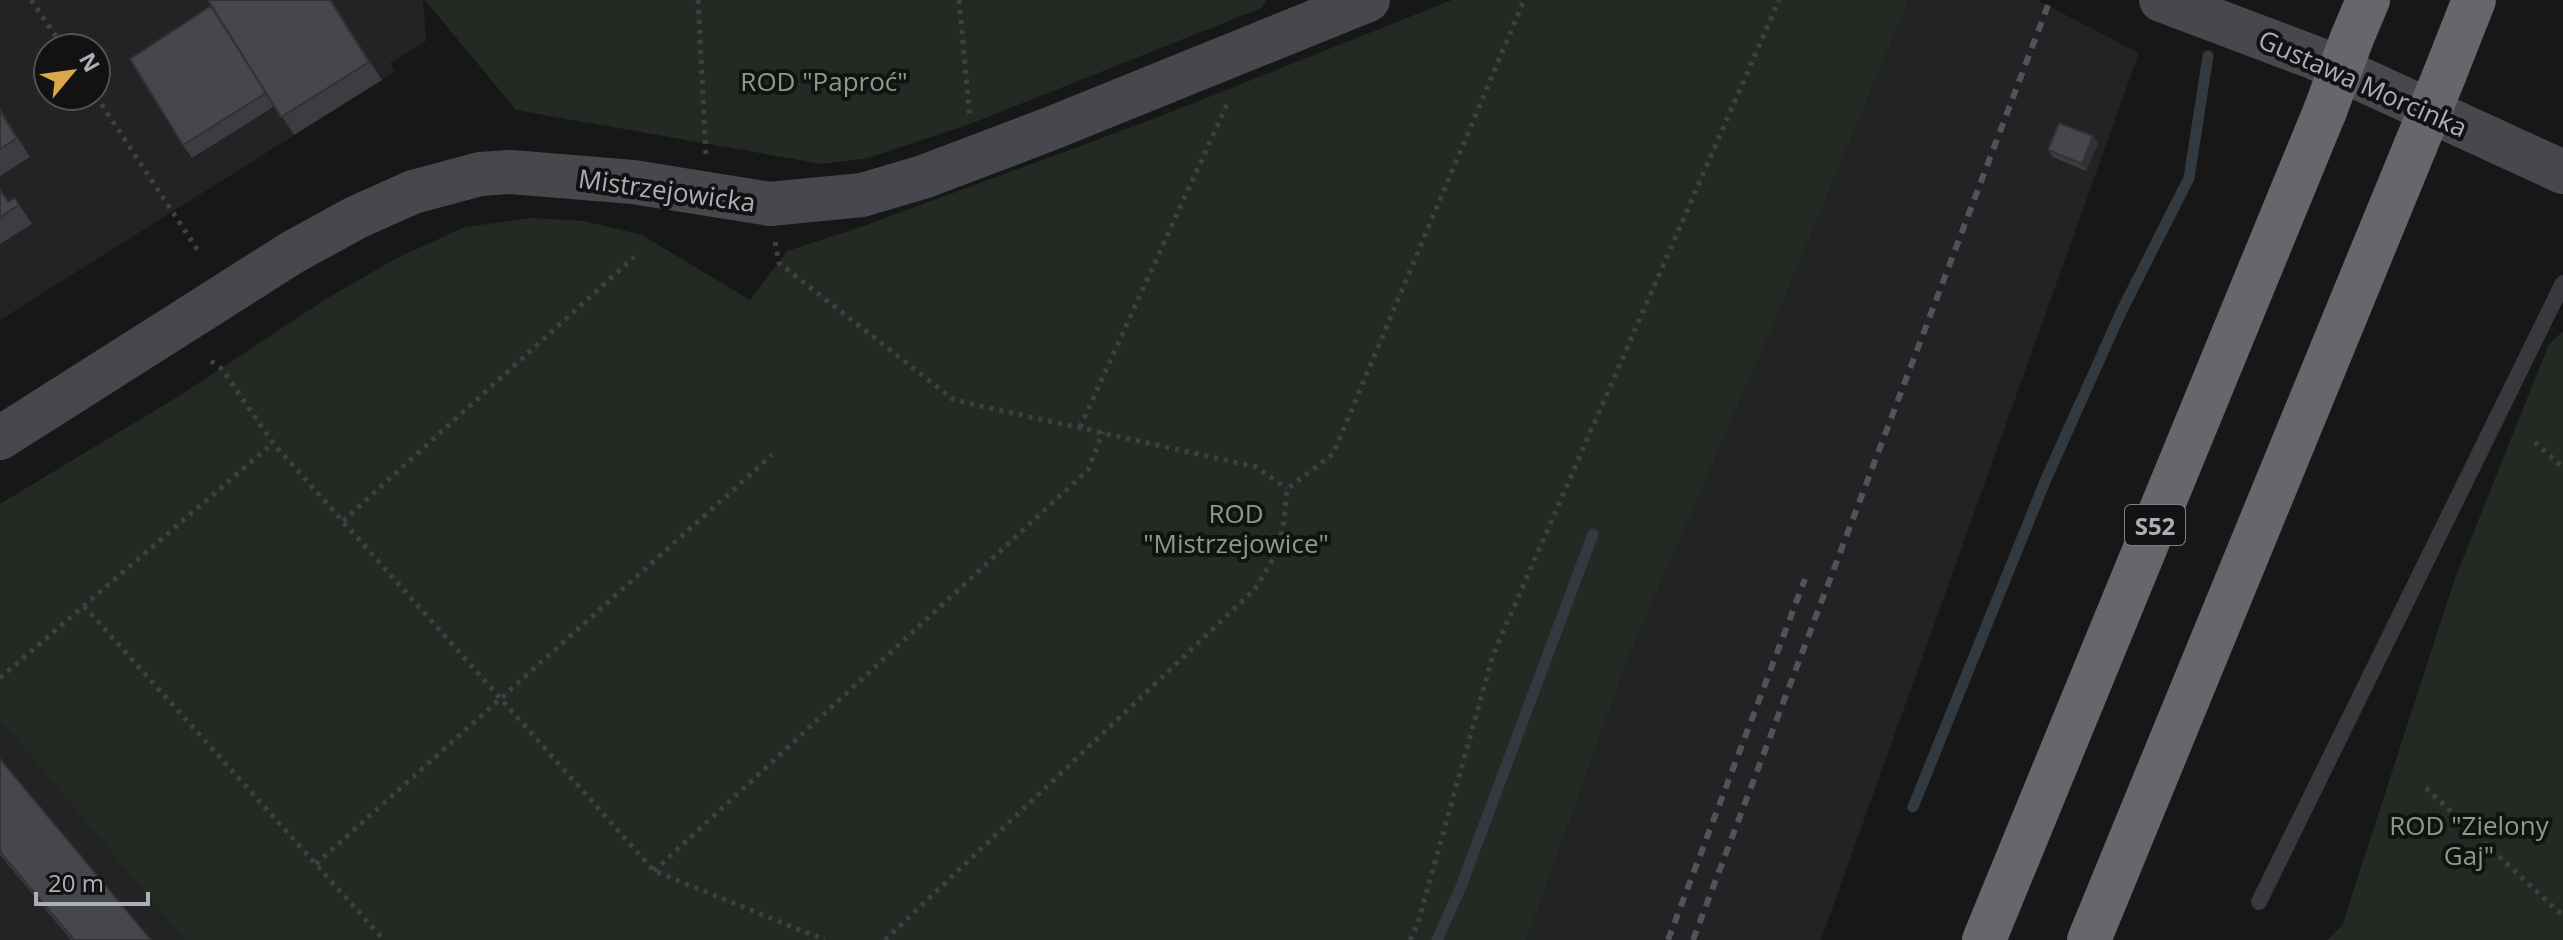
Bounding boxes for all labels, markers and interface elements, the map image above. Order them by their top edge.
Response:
street label: Gustawa Morcinka [2253,21,2473,145]
north arrow [32,32,112,112]
text: N [73,47,108,77]
park label: ROD "Paproć" [740,63,908,99]
street label: Mistrzejowicka [576,160,758,220]
park label: ROD "Mistrzejowice" [1143,495,1329,561]
road number: S52 [2125,505,2185,545]
park label: ROD "Zielony Gaj" [2389,807,2550,873]
scale bar [36,856,148,906]
text: 20 m [48,866,104,899]

